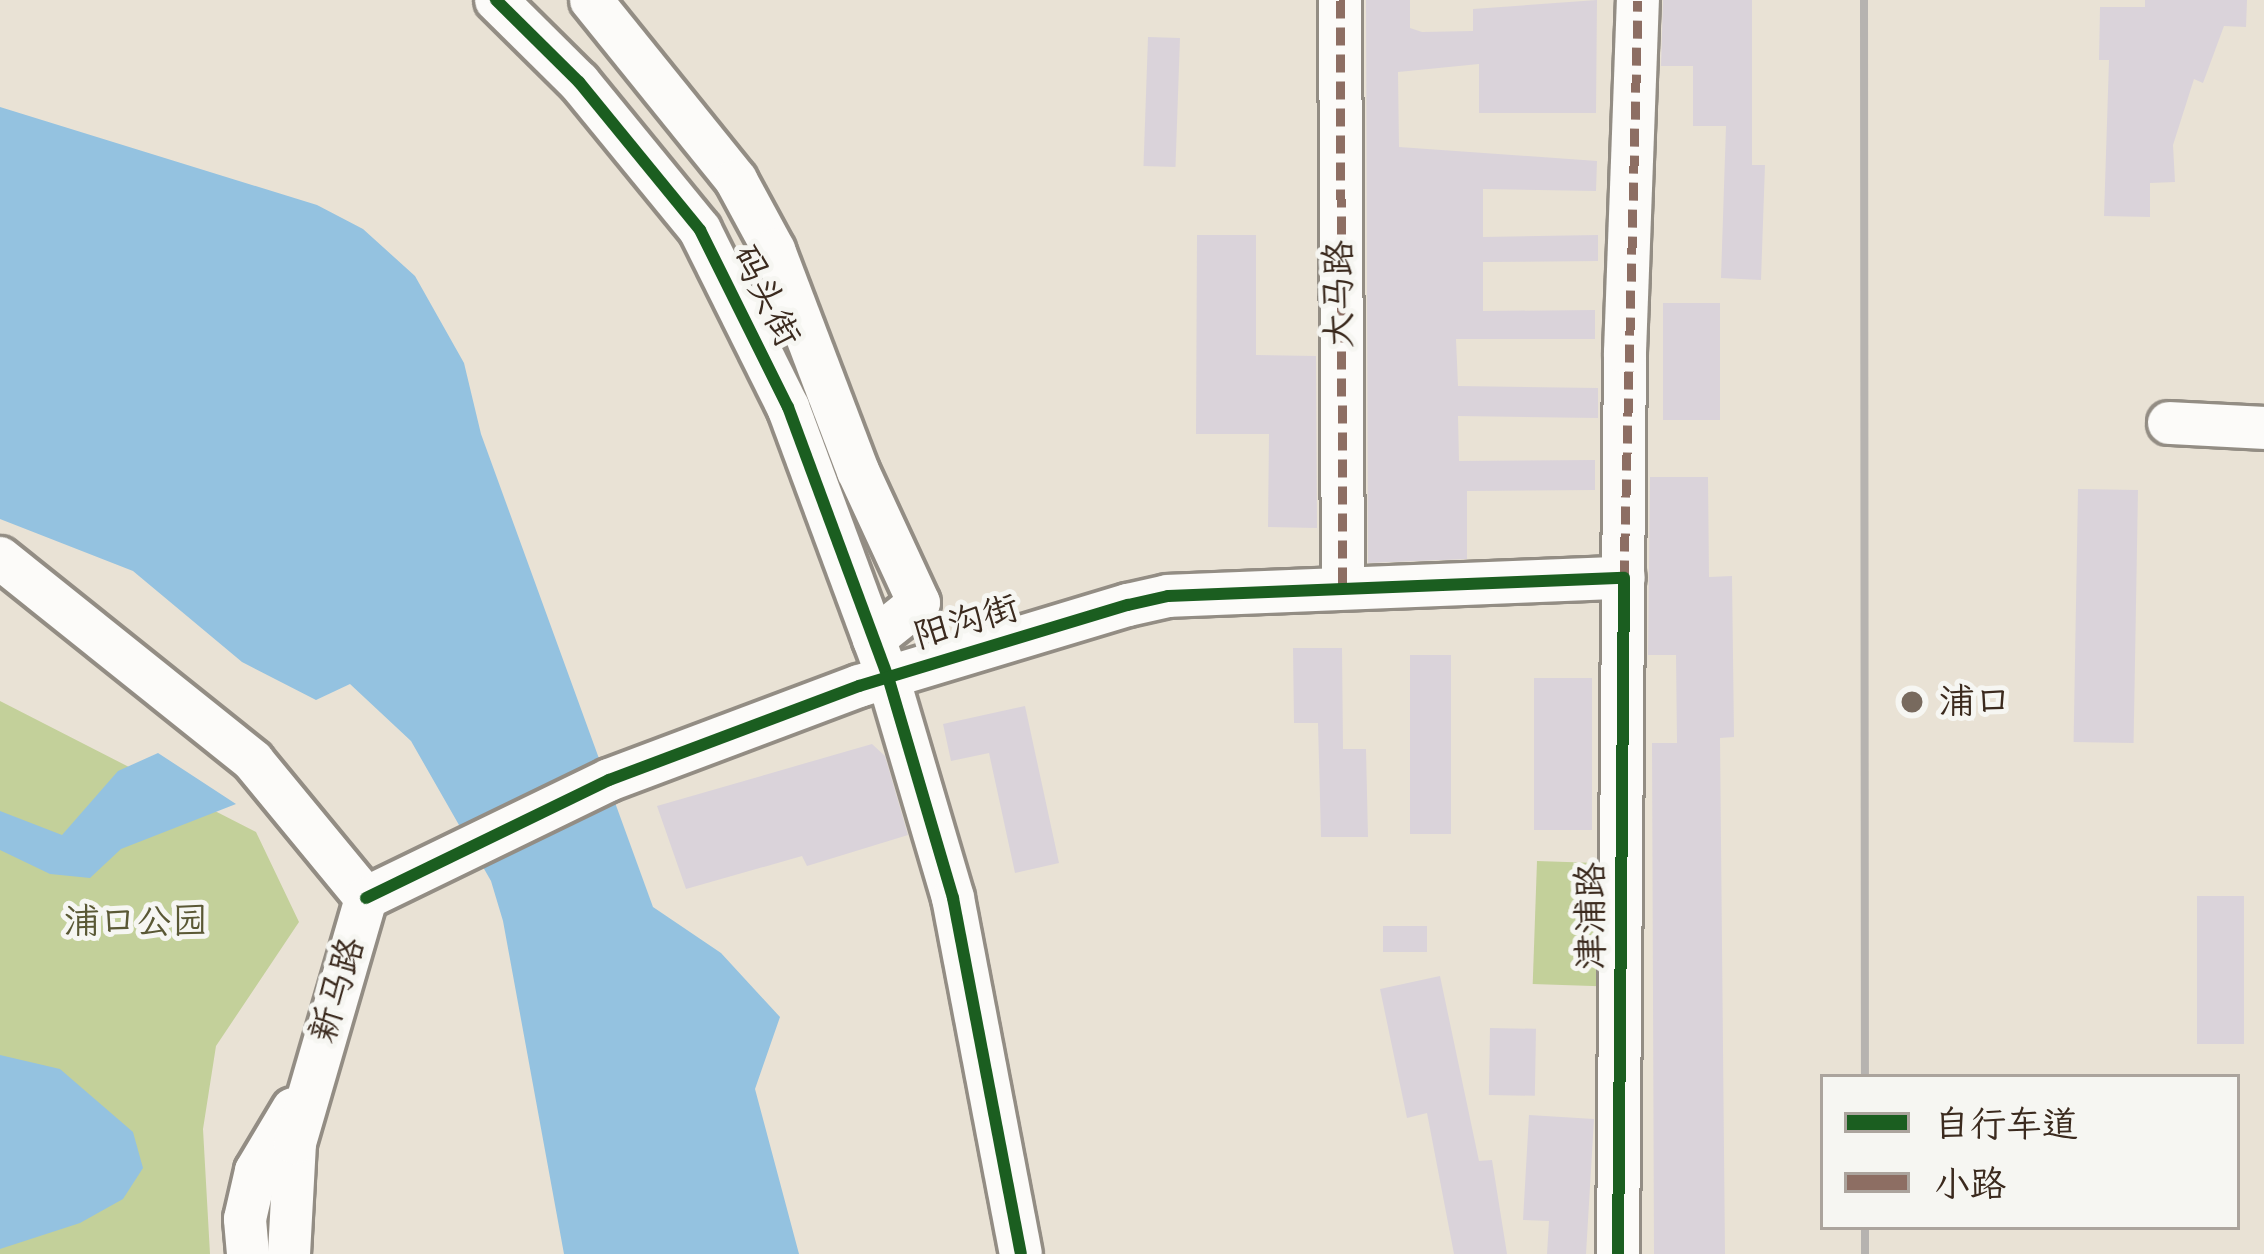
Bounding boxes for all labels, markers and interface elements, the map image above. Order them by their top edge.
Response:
street label: 码头街 [722,238,810,354]
street label: 大马路 [1317,240,1361,348]
street label: 阳沟街 [908,586,1024,658]
place label: 浦口 [1939,680,2011,724]
marker: 浦口 [1896,686,1928,718]
street label: 津浦路 [1569,862,1613,970]
park label: 浦口公园 [64,900,208,944]
street label: 新马路 [301,932,373,1048]
legend [1820,1074,2240,1230]
text: 自行车道 [1934,1104,2078,1145]
text: 小路 [1934,1164,2006,1205]

